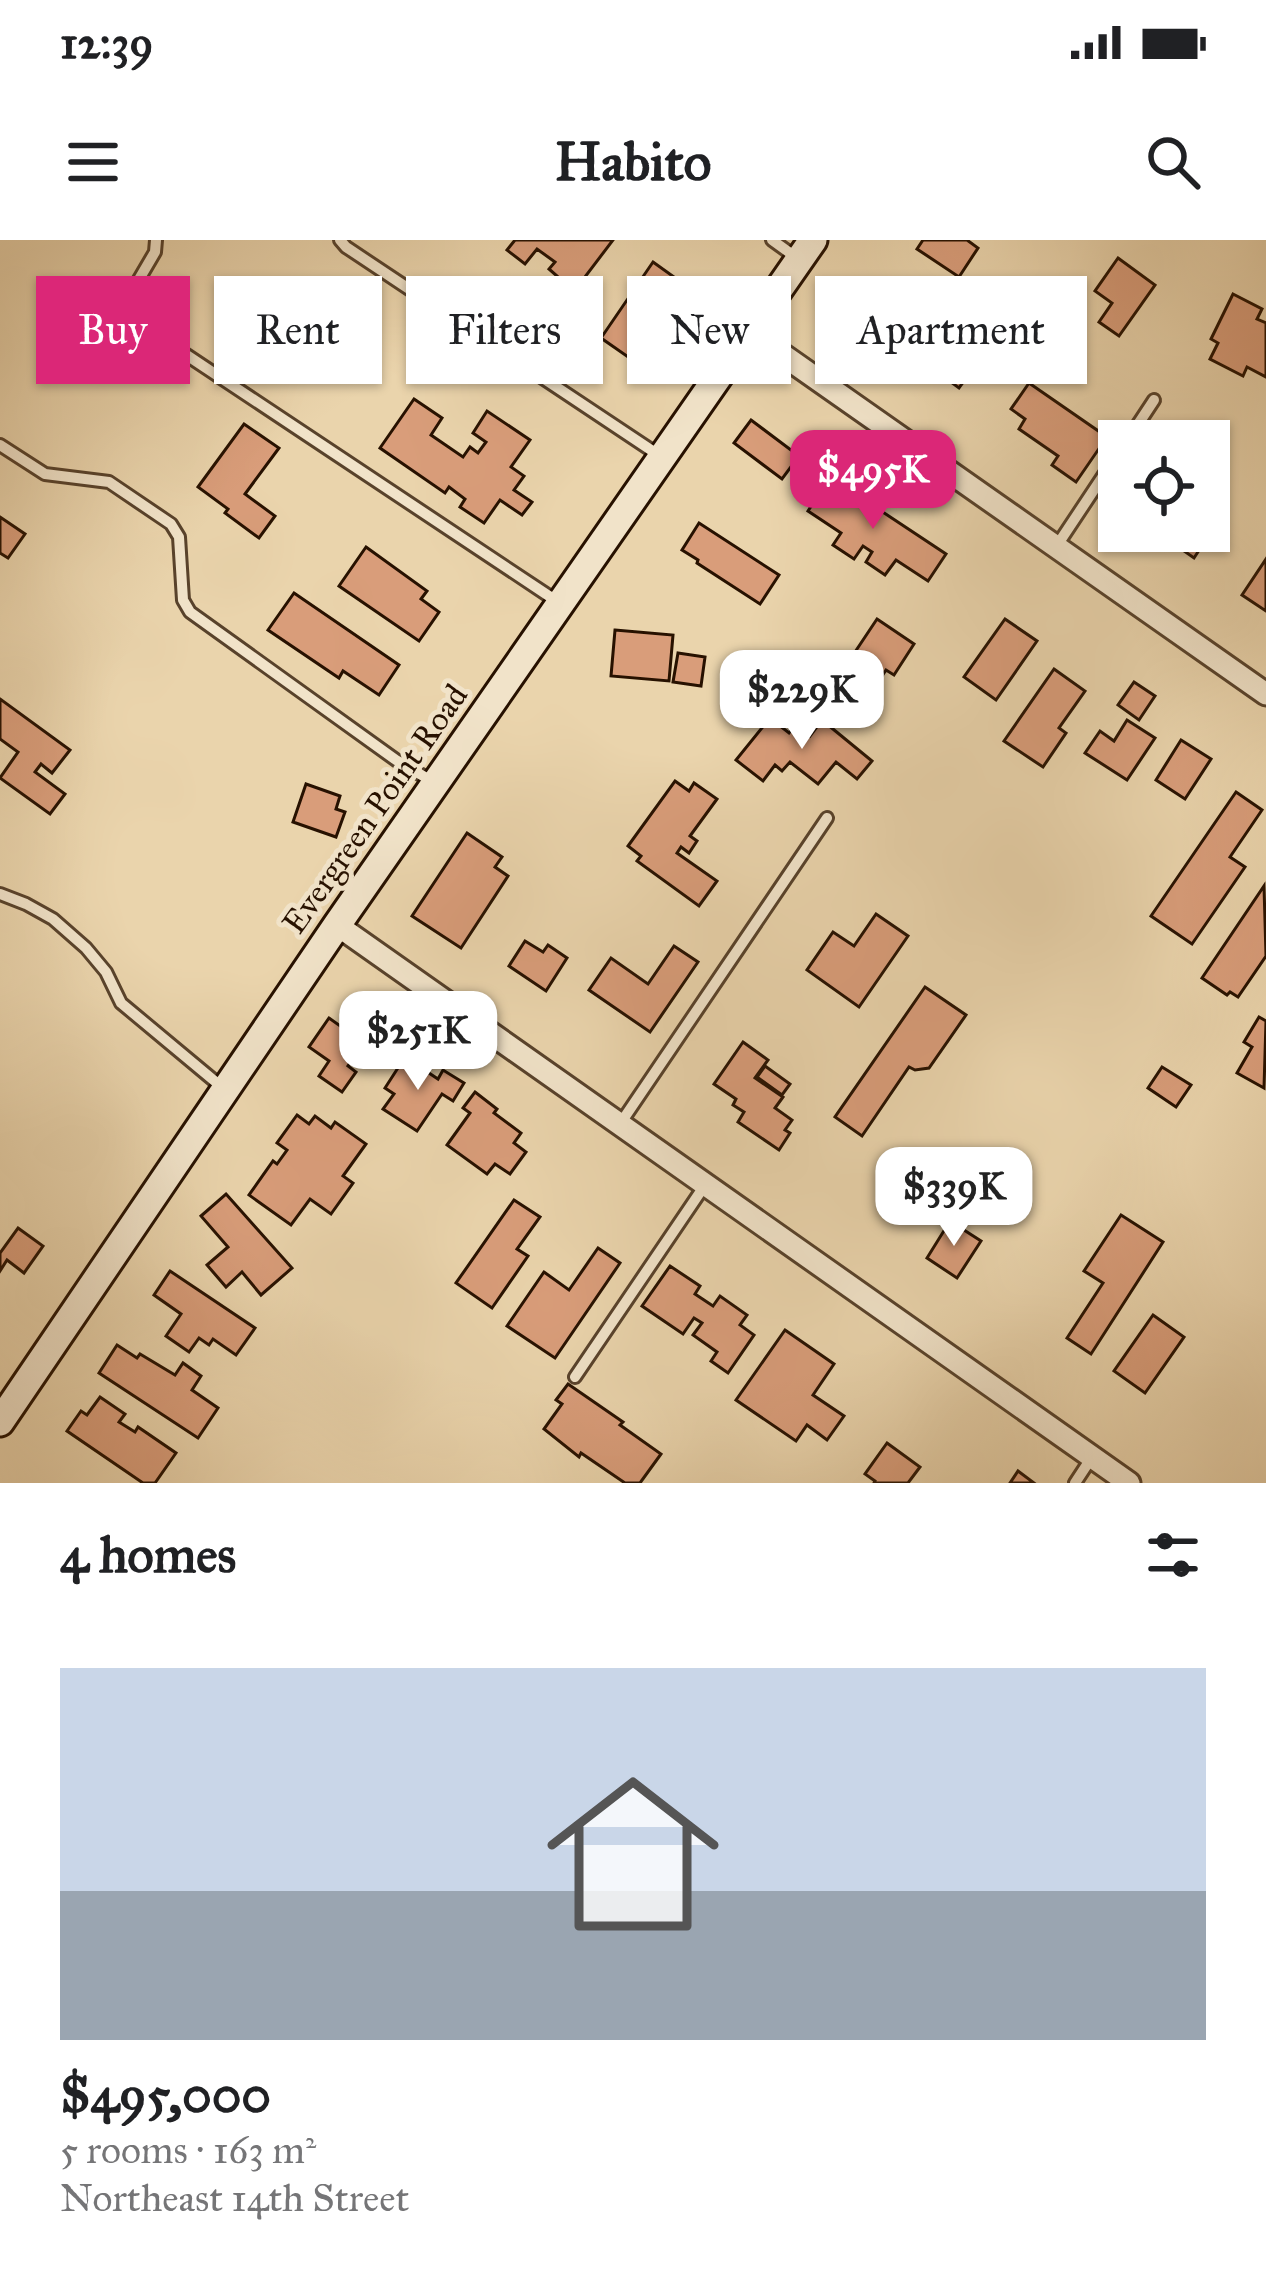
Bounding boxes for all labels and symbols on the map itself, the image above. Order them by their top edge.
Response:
pin: $495K [789,430,957,532]
pin: $229K [718,650,886,752]
street label: Evergreen Point Road [274,676,476,941]
pin: $251K [334,991,502,1093]
pin: $339K [870,1147,1038,1249]

